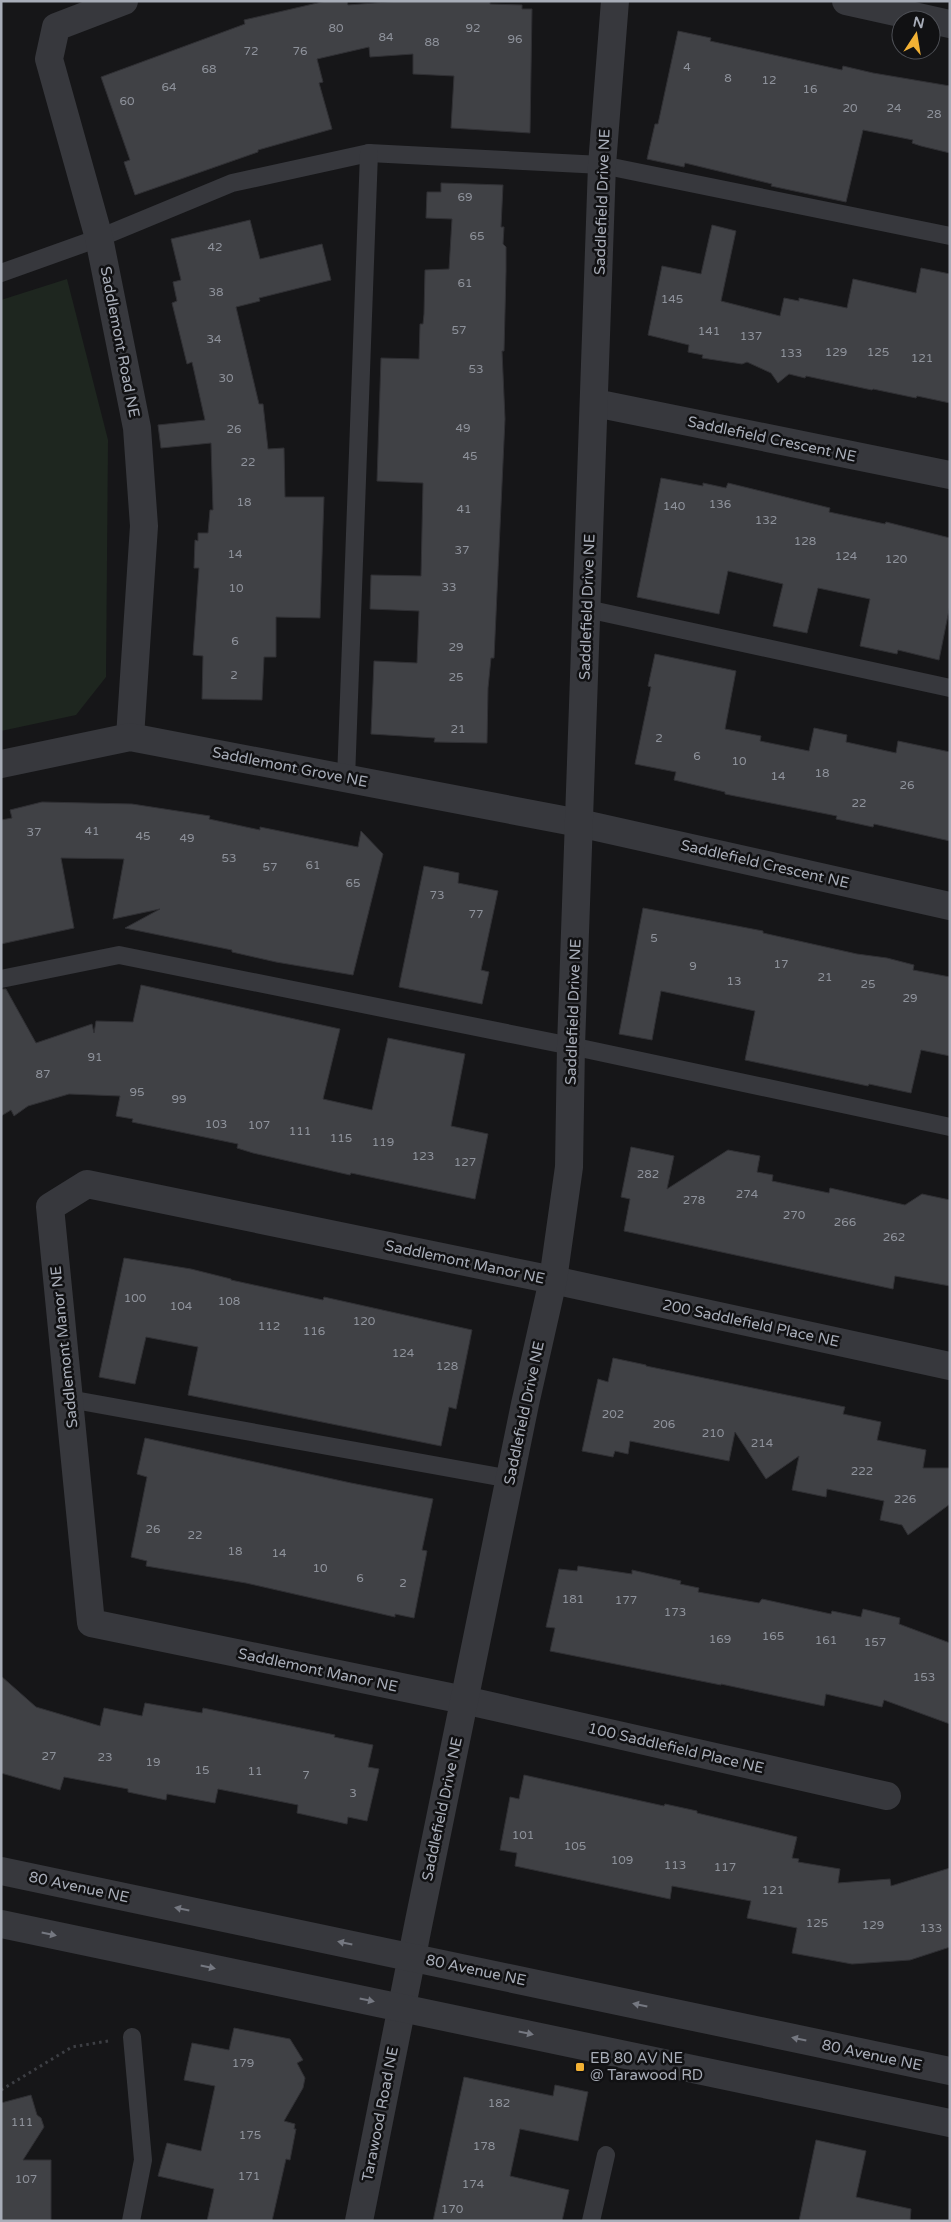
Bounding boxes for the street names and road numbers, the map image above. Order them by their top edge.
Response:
street label: Saddlefield Drive NE [590,129,614,275]
street label: Saddlemont Road NE [97,265,143,419]
street label: Saddlefield Crescent NE [686,412,858,466]
street label: Saddlefield Drive NE [575,534,599,680]
street label: Saddlemont Grove NE [211,743,369,791]
street label: Saddlefield Crescent NE [679,836,851,892]
street label: Saddlefield Drive NE [561,939,585,1085]
street label: Saddlemont Manor NE [384,1236,546,1288]
street label: Saddlemont Manor NE [47,1265,81,1429]
street label: 200 Saddlefield Place NE [661,1295,841,1351]
street label: Saddlefield Drive NE [500,1340,548,1486]
street label: Saddlemont Manor NE [237,1644,399,1696]
street label: 100 Saddlefield Place NE [586,1719,766,1777]
street label: Saddlefield Drive NE [418,1736,466,1882]
street label: 80 Avenue NE [27,1868,131,1906]
street label: 80 Avenue NE [424,1951,528,1989]
street label: 80 Avenue NE [820,2036,924,2074]
street label: Tarawood Road NE [358,2045,402,2183]

